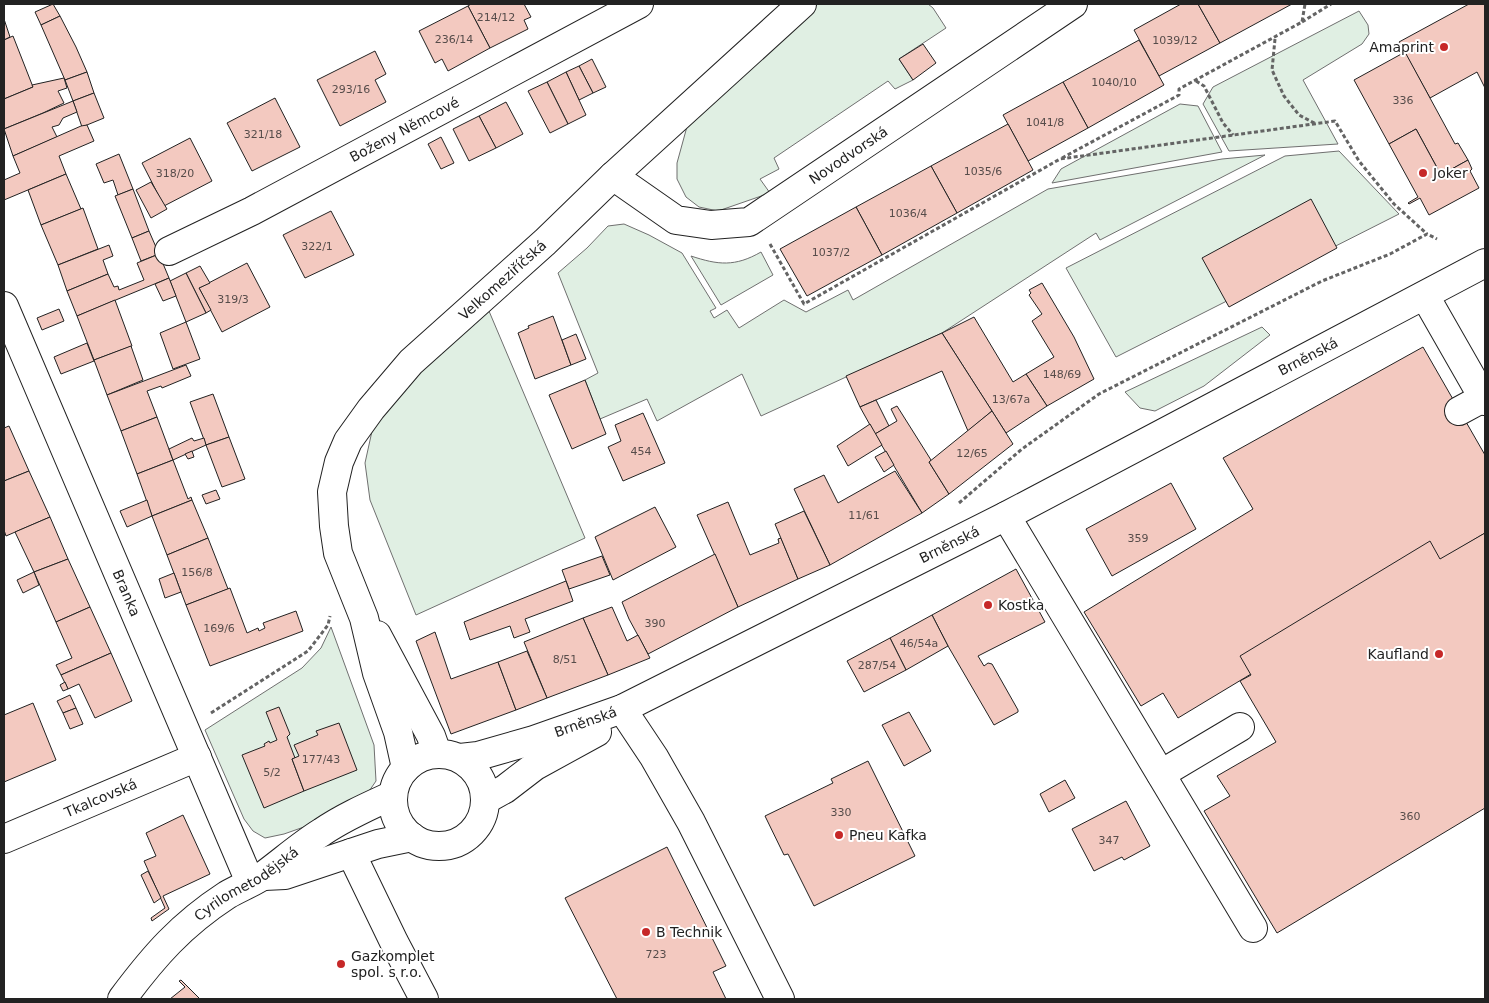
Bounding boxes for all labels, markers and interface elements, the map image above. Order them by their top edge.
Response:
house number: 214/12 [477,11,515,24]
house number: 236/14 [435,33,473,46]
house number: 1039/12 [1152,34,1198,47]
place label: Amaprint [1369,39,1434,55]
marker: Amaprint [1438,41,1450,53]
house number: 1040/10 [1091,76,1137,89]
house number: 293/16 [332,83,370,96]
street label: Boženy Němcové [347,94,462,165]
house number: 336 [1393,94,1414,107]
house number: 1041/8 [1026,116,1064,129]
street label: Novodvorská [806,123,891,187]
house number: 321/18 [244,128,282,141]
house number: 1035/6 [964,165,1002,178]
place label: Joker [1432,165,1468,181]
house number: 318/20 [156,167,194,180]
marker: Joker [1417,167,1429,179]
house number: 1036/4 [889,207,927,220]
street label: Velkomeziříčská [456,237,550,323]
house number: 322/1 [301,240,333,253]
house number: 1037/2 [812,246,850,259]
house number: 319/3 [217,293,249,306]
street label: Brněnská [1275,334,1341,379]
house number: 148/69 [1043,368,1081,381]
house number: 13/67a [992,393,1030,406]
house number: 454 [631,445,652,458]
house number: 12/65 [956,447,988,460]
house number: 11/61 [848,509,880,522]
street label: Brněnská [917,523,982,566]
house number: 359 [1128,532,1149,545]
house number: 156/8 [181,566,213,579]
street label: Branka [110,567,144,619]
place label: Kostka [998,597,1044,613]
marker: Kostka [982,599,994,611]
house number: 390 [645,617,666,630]
house number: 169/6 [203,622,235,635]
house number: 46/54a [900,637,938,650]
place label: Kaufland [1367,646,1429,662]
marker: Kaufland [1433,648,1445,660]
house number: 8/51 [553,653,577,666]
house number: 287/54 [858,659,896,672]
street label: Brněnská [552,703,619,740]
house number: 177/43 [302,753,340,766]
house number: 5/2 [263,766,281,779]
street label: Tkalcovská [61,775,139,821]
house number: 330 [831,806,852,819]
house number: 360 [1400,810,1421,823]
place label: Pneu Kafka [849,827,927,843]
marker: Pneu Kafka [833,829,845,841]
house number: 347 [1099,834,1120,847]
street label: Cyrilometodějská [191,844,301,924]
place label: B Technik [656,924,723,940]
marker: B Technik [640,926,652,938]
place label: Gazkomplet spol. s r.o. [351,948,435,980]
house number: 723 [646,948,667,961]
marker: Gazkomplet spol. s r.o. [335,958,347,970]

